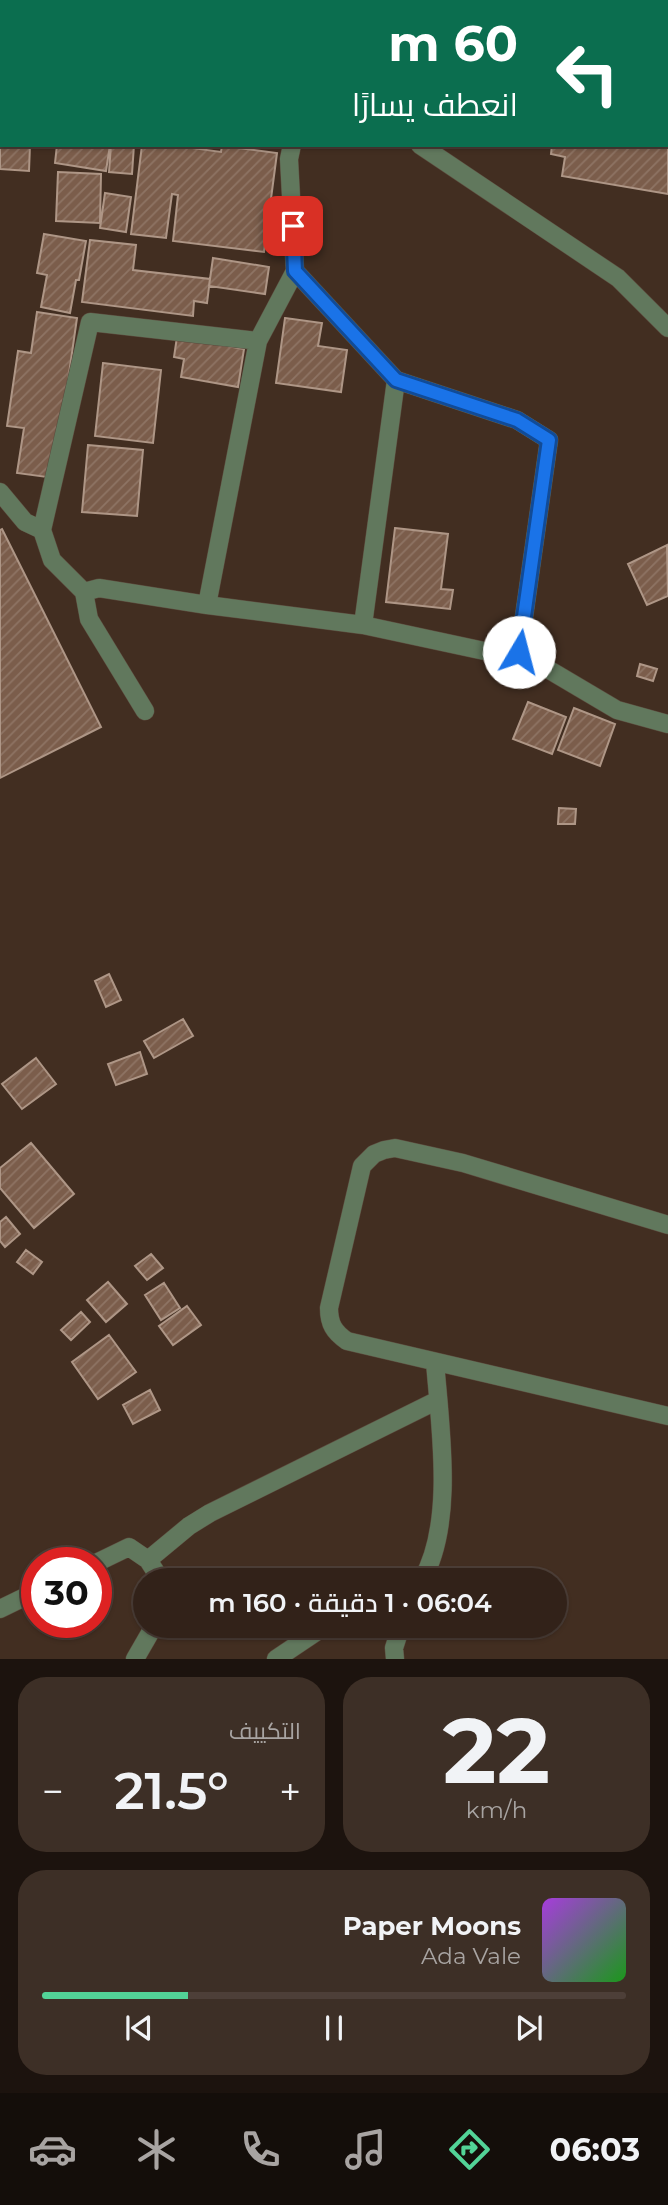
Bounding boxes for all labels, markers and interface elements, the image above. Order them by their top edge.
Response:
text: 60 m [388,14,518,73]
icon: left [542,28,633,119]
text: انعطف يسارًا [352,85,518,124]
pin [263,196,323,256]
icon: arrive [274,207,312,245]
position arrow [482,615,556,689]
speed limit sign: 30 [21,1547,112,1638]
text: 06:04 · 1 دقيقة · 160 m [208,1587,492,1619]
text: 22 [443,1695,550,1806]
text: التكييف [229,1717,301,1745]
text: 21.5° [114,1759,229,1822]
text: − [42,1768,64,1815]
text: + [279,1768,301,1815]
text: km/h [466,1796,527,1824]
text: Paper Moons [343,1910,521,1942]
text: Ada Vale [421,1942,521,1970]
icon: previous [120,2009,158,2047]
icon: pause [315,2009,353,2047]
icon: next [510,2009,548,2047]
icon: car [28,2125,77,2174]
icon: climate [132,2125,181,2174]
icon: phone [236,2125,285,2174]
icon: music [341,2125,390,2174]
icon: directions [445,2125,494,2174]
text: 06:03 [549,2130,640,2169]

